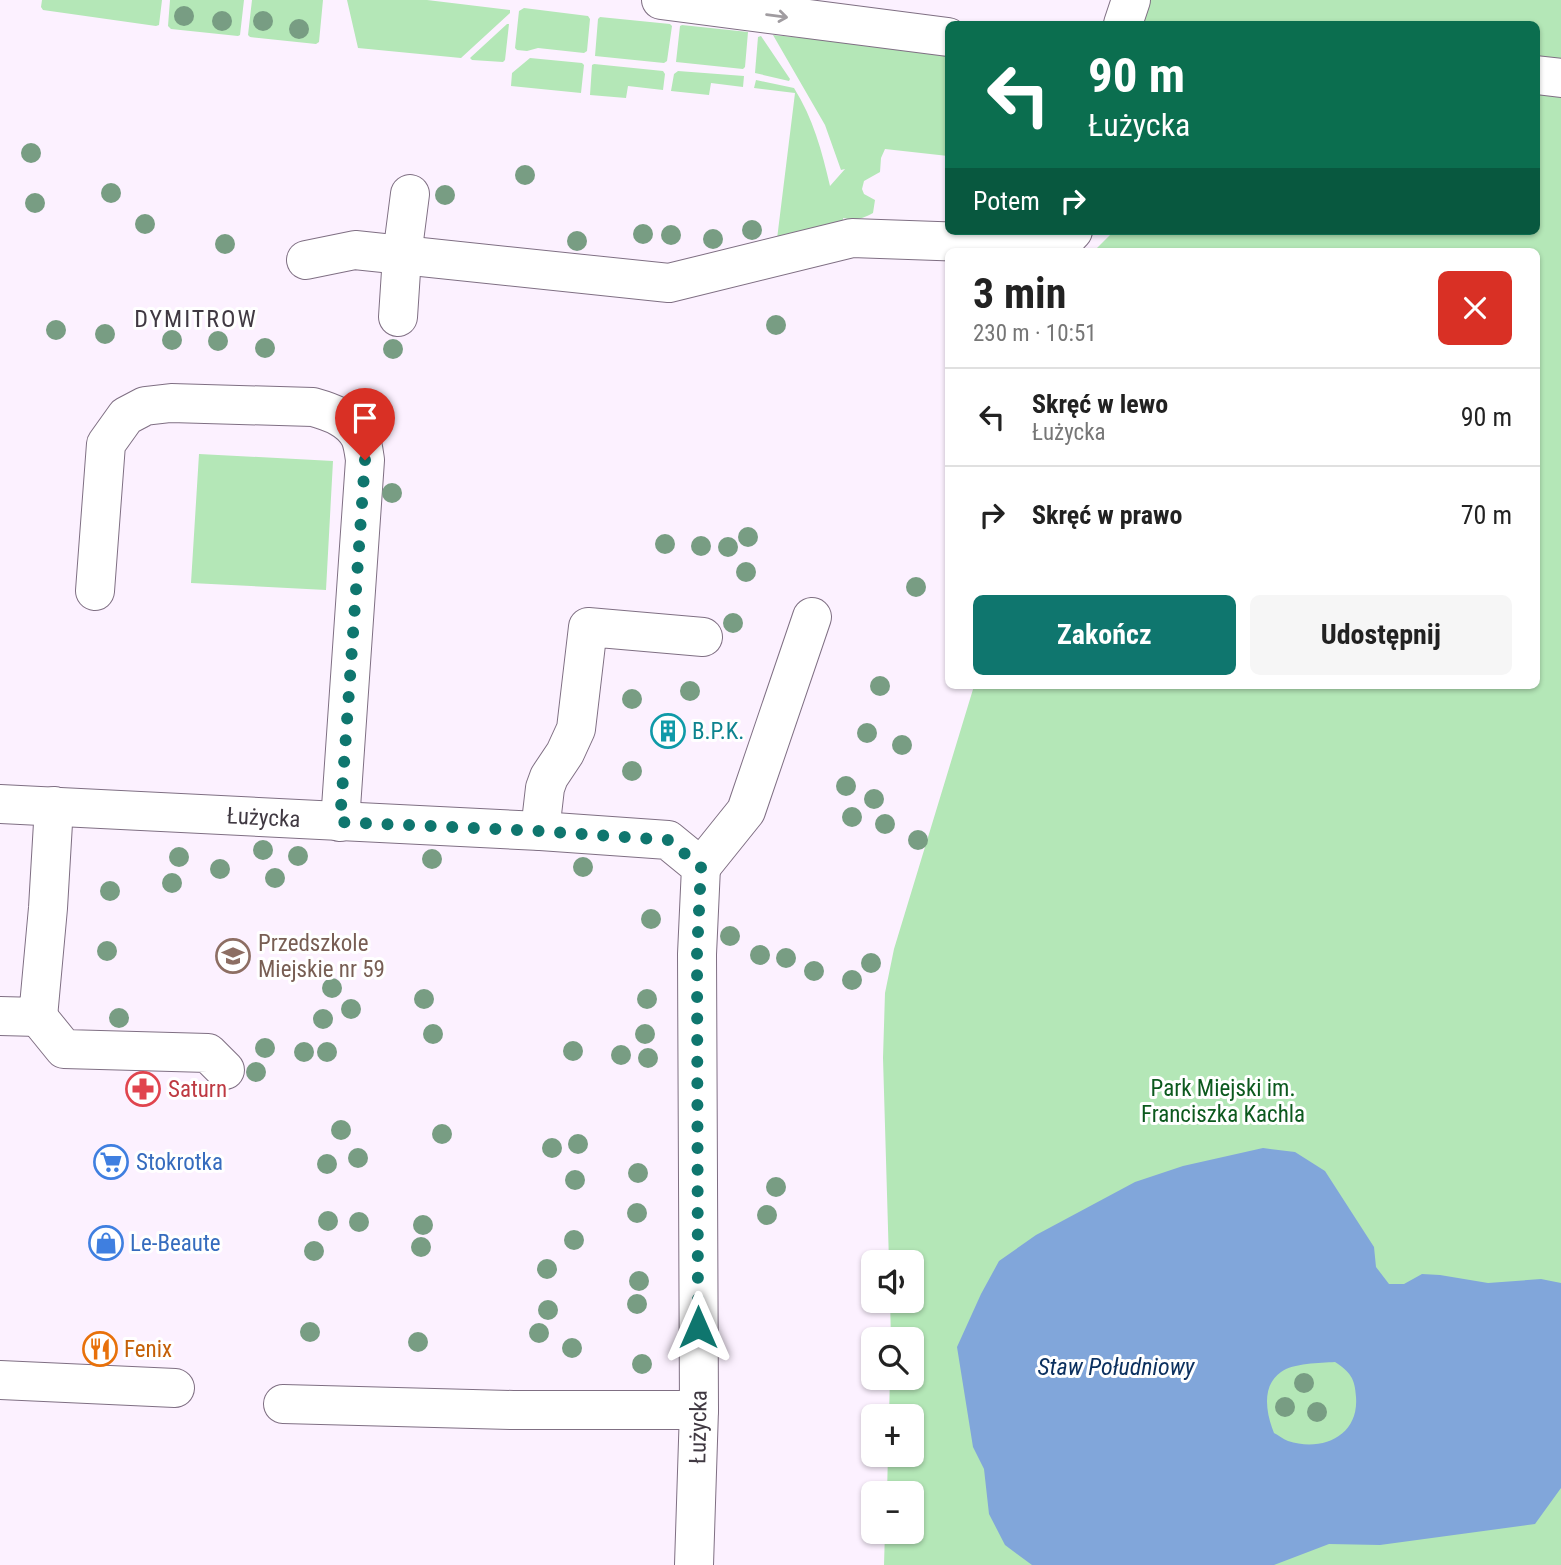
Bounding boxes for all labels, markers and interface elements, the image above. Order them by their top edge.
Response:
one-way arrow [765,10,788,23]
text: 90 m [1088,47,1185,104]
icon: left [973,49,1064,140]
text: Łużycka [1088,106,1190,144]
icon: right [1054,182,1092,220]
text: Potem [973,186,1040,216]
text: 3 min [973,269,1066,318]
button: close [1438,271,1512,345]
district label: DYMITROW [134,305,258,333]
text: 230 m · 10:51 [973,320,1097,347]
pin [335,388,395,460]
text: Skręć w lewo [1032,389,1168,419]
icon: left [973,398,1011,436]
icon: arrive [346,399,384,437]
text: 90 m [1461,402,1512,432]
text: Łużycka [1032,419,1106,446]
icon: right [973,496,1011,534]
text: Skręć w prawo [1032,500,1182,530]
text: 70 m [1461,500,1512,530]
button: Zakończ [973,595,1236,675]
button: Udostępnij [1250,595,1512,675]
building icon: B.P.K. [649,712,687,750]
place label: B.P.K. [692,718,744,745]
street label: Łużycka [226,802,301,833]
place label: Przedszkole Miejskie nr 59 [258,930,385,983]
school or university icon: Przedszkole Miejskie nr 59 [214,937,252,975]
pharmacy icon: Saturn [124,1070,162,1108]
park label: Park Miejski im. Franciszka Kachla [1141,1075,1305,1128]
place label: Saturn [168,1076,227,1103]
supermarket icon: Stokrotka [92,1143,130,1181]
place label: Stokrotka [136,1149,223,1176]
shop icon: Le-Beaute [87,1224,125,1262]
place label: Le-Beaute [130,1230,220,1257]
map controls [861,1250,924,1544]
button: sound [861,1250,924,1313]
position arrow [661,1290,735,1364]
button: search [861,1327,924,1390]
restaurant icon: Fenix [81,1330,119,1368]
place label: Fenix [124,1336,172,1363]
water label: Staw Południowy [1038,1353,1196,1381]
street label: Łużycka [684,1390,713,1464]
button: + [861,1404,924,1467]
button: − [861,1481,924,1544]

